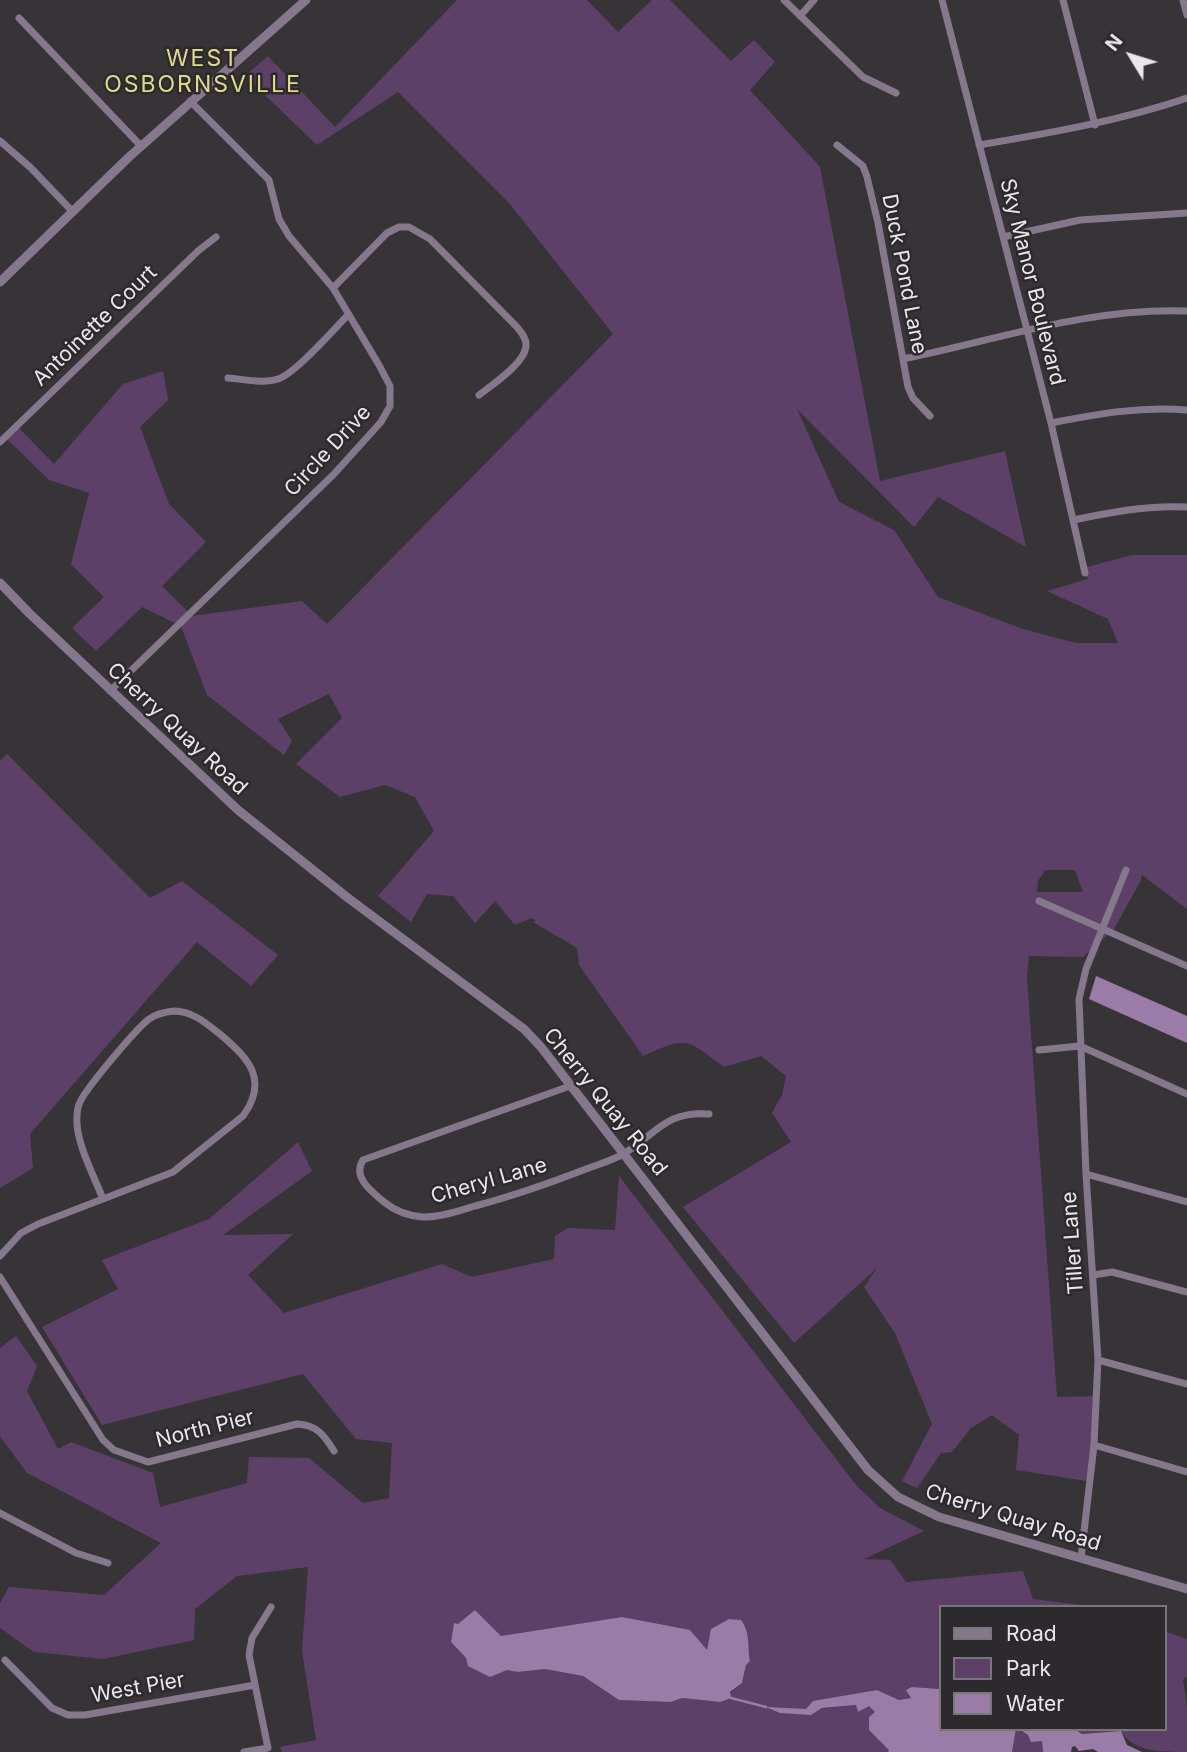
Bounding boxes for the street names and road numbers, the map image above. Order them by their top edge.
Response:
street label: Sky Manor Boulevard [994,176,1070,388]
street label: Duck Pond Lane [876,192,932,356]
street label: Antoinette Court [28,260,162,392]
street label: Circle Drive [279,400,377,502]
street label: Cherry Quay Road [102,658,252,800]
street label: Cherry Quay Road [538,1023,672,1181]
street label: Cheryl Lane [428,1152,550,1210]
street label: Tiller Lane [1057,1191,1089,1295]
street label: North Pier [153,1405,257,1453]
street label: Cherry Quay Road [922,1479,1104,1557]
street label: West Pier [89,1667,187,1709]

